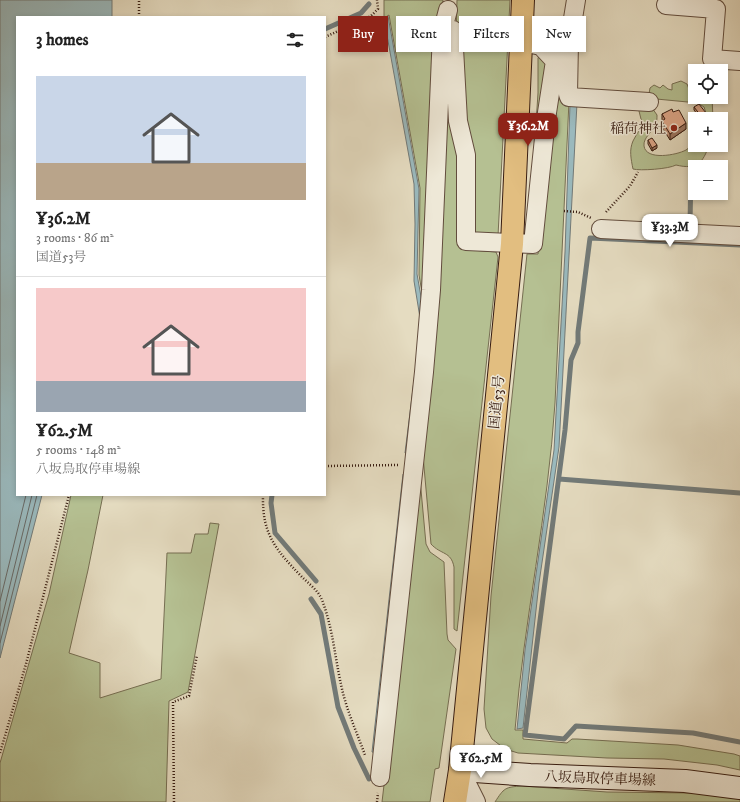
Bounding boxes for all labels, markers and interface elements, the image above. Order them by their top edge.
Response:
chip: Buy [338,16,388,52]
chip: Rent [396,16,451,52]
chip: Filters [459,16,524,52]
chip: New [532,16,586,52]
text: 3 homes [36,29,89,51]
icon: filters [284,29,306,51]
map controls [688,64,728,200]
button: locate [688,64,728,104]
icon: home [135,102,207,174]
button: + [688,112,728,152]
pin: ¥36.2M [495,113,561,147]
text: ¥36.2M [507,118,549,134]
place label: 稲荷神社 [610,120,666,138]
marker: 稲荷神社 [669,123,679,133]
button: − [688,160,728,200]
text: ¥36.2M [36,208,91,230]
pin: ¥33.3M [637,214,703,248]
text: ¥33.3M [651,219,689,235]
text: 3 rooms · 86 m² [36,230,114,246]
text: 国道53号 [36,249,86,265]
icon: home [135,314,207,386]
street label: 国道53号 [485,374,509,430]
text: ¥62.5M [36,420,93,442]
text: 5 rooms · 148 m² [36,442,121,458]
text: 八坂鳥取停車場線 [36,461,140,477]
pin: ¥62.5M [448,745,514,779]
text: ¥62.5M [459,750,503,766]
street label: 八坂鳥取停車場線 [544,768,656,790]

